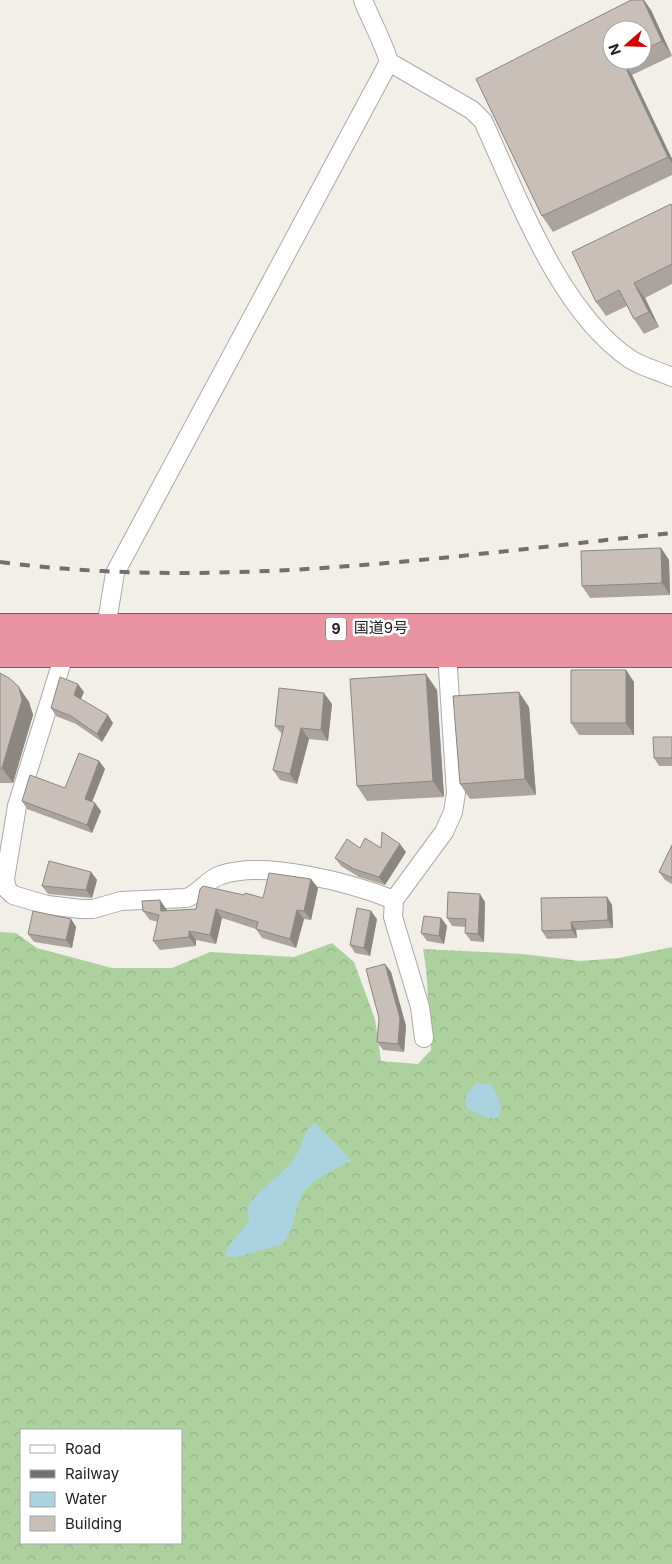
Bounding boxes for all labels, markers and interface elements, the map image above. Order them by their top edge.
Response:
north arrow [602,20,652,70]
text: N [605,42,624,58]
road number: 9 [326,618,346,640]
street label: 国道9号 [354,618,408,637]
legend [20,1429,182,1544]
text: Road [65,1439,101,1458]
text: Railway [65,1464,120,1483]
text: Water [65,1489,107,1508]
text: Building [65,1514,122,1533]

